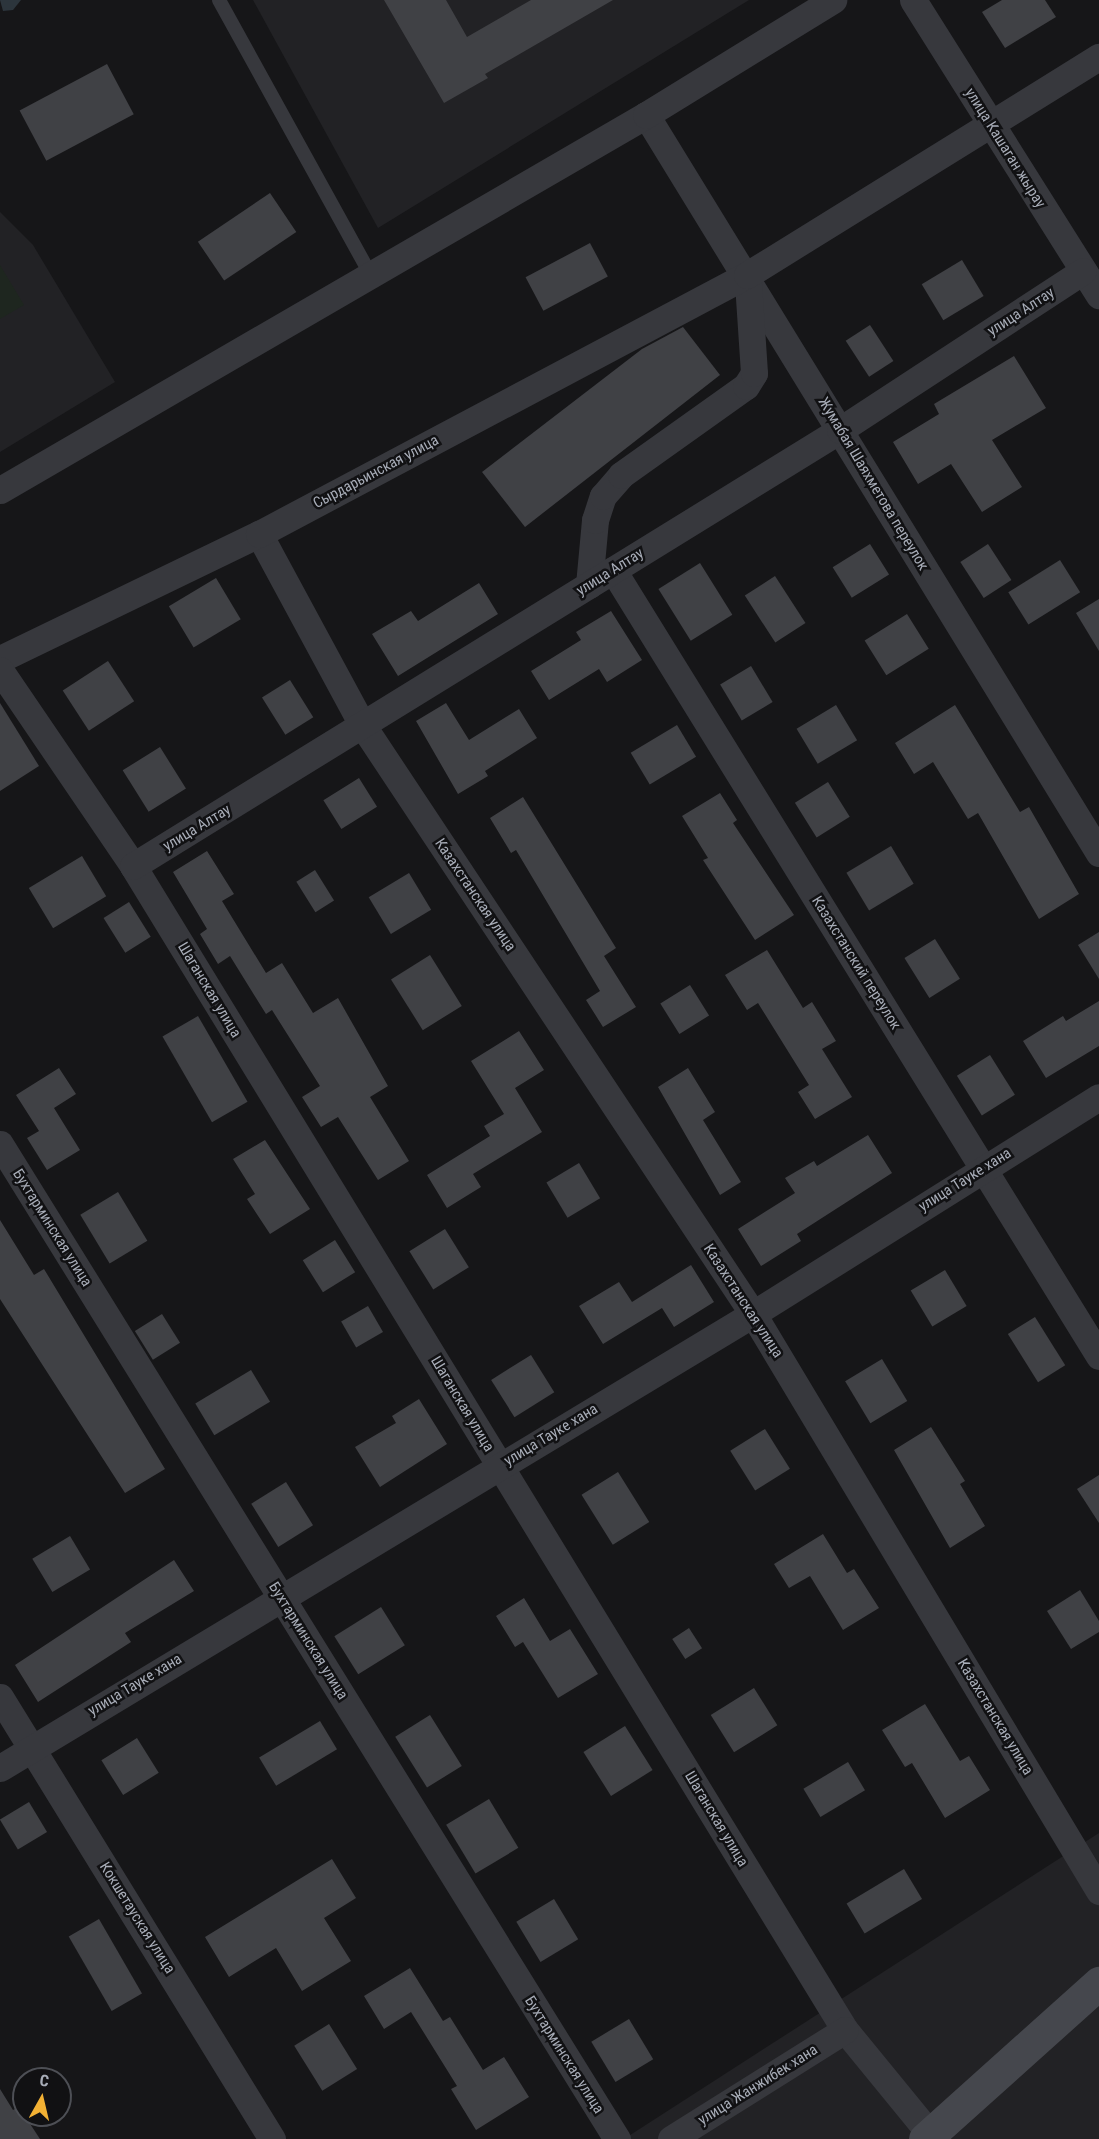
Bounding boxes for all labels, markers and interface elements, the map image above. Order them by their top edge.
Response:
street label: улица Кашаган жырау [961,85,1049,211]
street label: улица Алтау [984,284,1058,340]
street label: Жумабая Шаяхметова переулок [814,394,932,574]
street label: Сырдарьинская улица [310,431,442,513]
street label: улица Алтау [573,544,647,600]
street label: улица Алтау [160,801,234,855]
street label: Казахстанская улица [431,835,519,955]
street label: Казахстанский переулок [808,893,904,1033]
street label: Шаганская улица [173,939,245,1041]
street label: улица Тауке хана [915,1144,1015,1216]
street label: Бухтарминская улица [9,1166,95,1290]
street label: Казахстанская улица [699,1241,787,1361]
street label: Шаганская улица [426,1353,498,1455]
street label: улица Тауке хана [501,1400,601,1470]
street label: Бухтарминская улица [265,1579,351,1703]
street label: улица Тауке хана [85,1650,185,1720]
street label: Казахстанская улица [953,1656,1037,1778]
street label: Шаганская улица [680,1768,752,1870]
street label: Кокшетауская улица [95,1859,179,1977]
street label: Бухтарминская улица [521,1993,607,2117]
street label: улица Жанжибек хана [695,2041,821,2129]
north arrow [12,2067,72,2127]
text: С [38,2071,50,2091]

